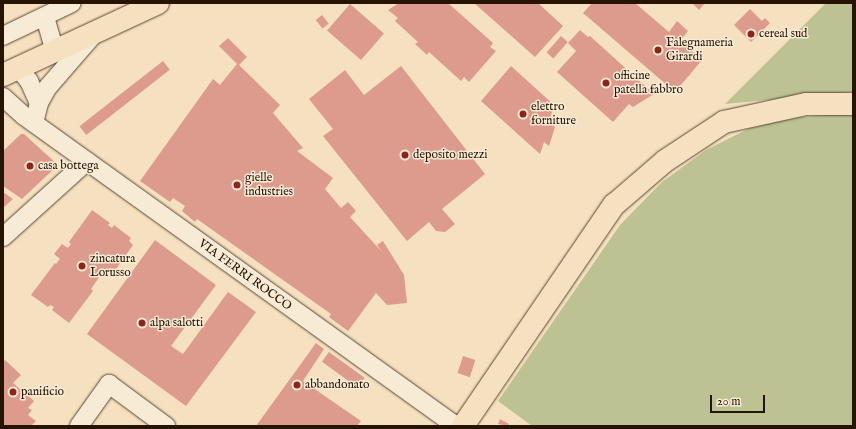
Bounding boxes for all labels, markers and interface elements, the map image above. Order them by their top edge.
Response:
place label: cereal sud [759,27,808,41]
marker: cereal sud [746,29,756,39]
place label: Falegnameria Girardi [666,36,733,64]
marker: Falegnameria Girardi [653,45,663,55]
place label: officine patella fabbro [614,69,683,97]
marker: officine patella fabbro [601,78,611,88]
place label: elettro forniture [531,100,576,128]
marker: elettro forniture [518,109,528,119]
place label: deposito mezzi [413,148,488,162]
marker: deposito mezzi [400,150,410,160]
place label: casa bottega [38,159,99,173]
marker: casa bottega [25,161,35,171]
place label: gielle industries [245,171,293,199]
marker: gielle industries [232,180,242,190]
street label: VIA FERRI ROCCO [196,236,294,314]
place label: zincatura Lorusso [90,252,135,280]
marker: zincatura Lorusso [77,261,87,271]
place label: alpa salotti [150,316,203,330]
marker: alpa salotti [137,318,147,328]
place label: abbandonato [305,378,370,392]
marker: abbandonato [292,380,302,390]
place label: panificio [21,385,64,399]
marker: panificio [8,387,18,397]
scale bar [712,387,767,413]
text: 20 m [717,394,740,409]

